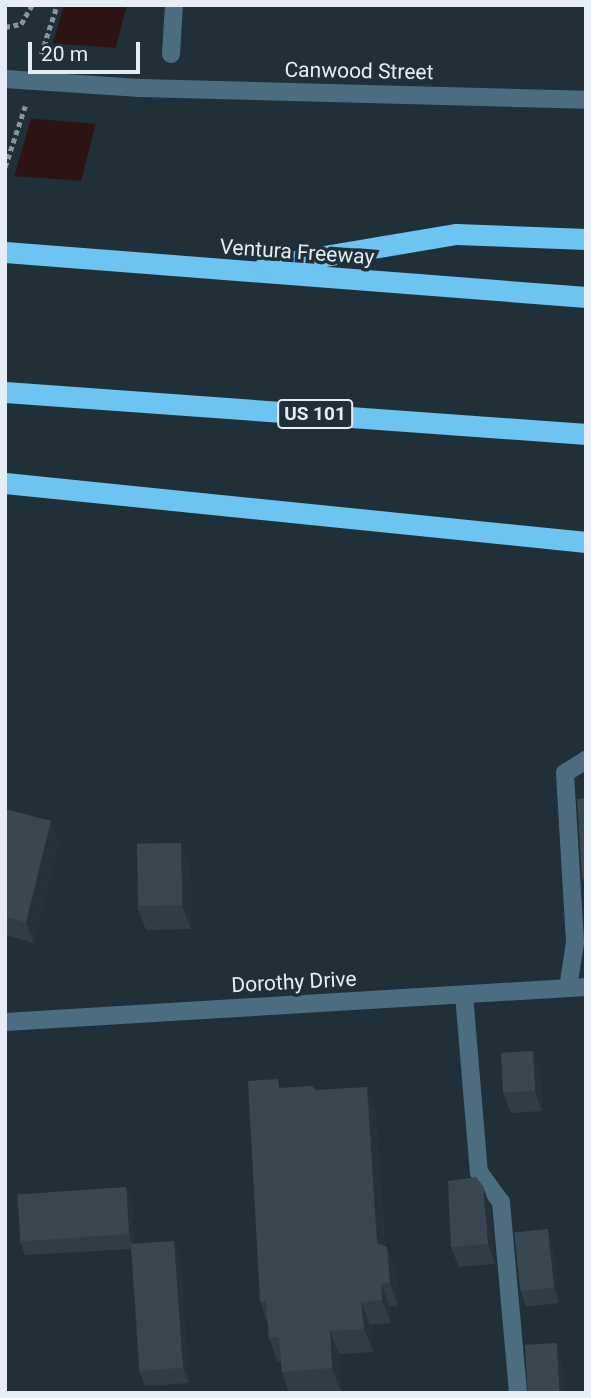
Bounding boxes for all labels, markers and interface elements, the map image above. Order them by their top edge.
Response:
scale bar [32,28,144,72]
text: 20 m [41,42,88,66]
street label: Canwood Street [284,57,434,85]
street label: Ventura Freeway [219,234,375,270]
road number: US 101 [276,398,354,430]
street label: Dorothy Drive [231,966,357,998]

